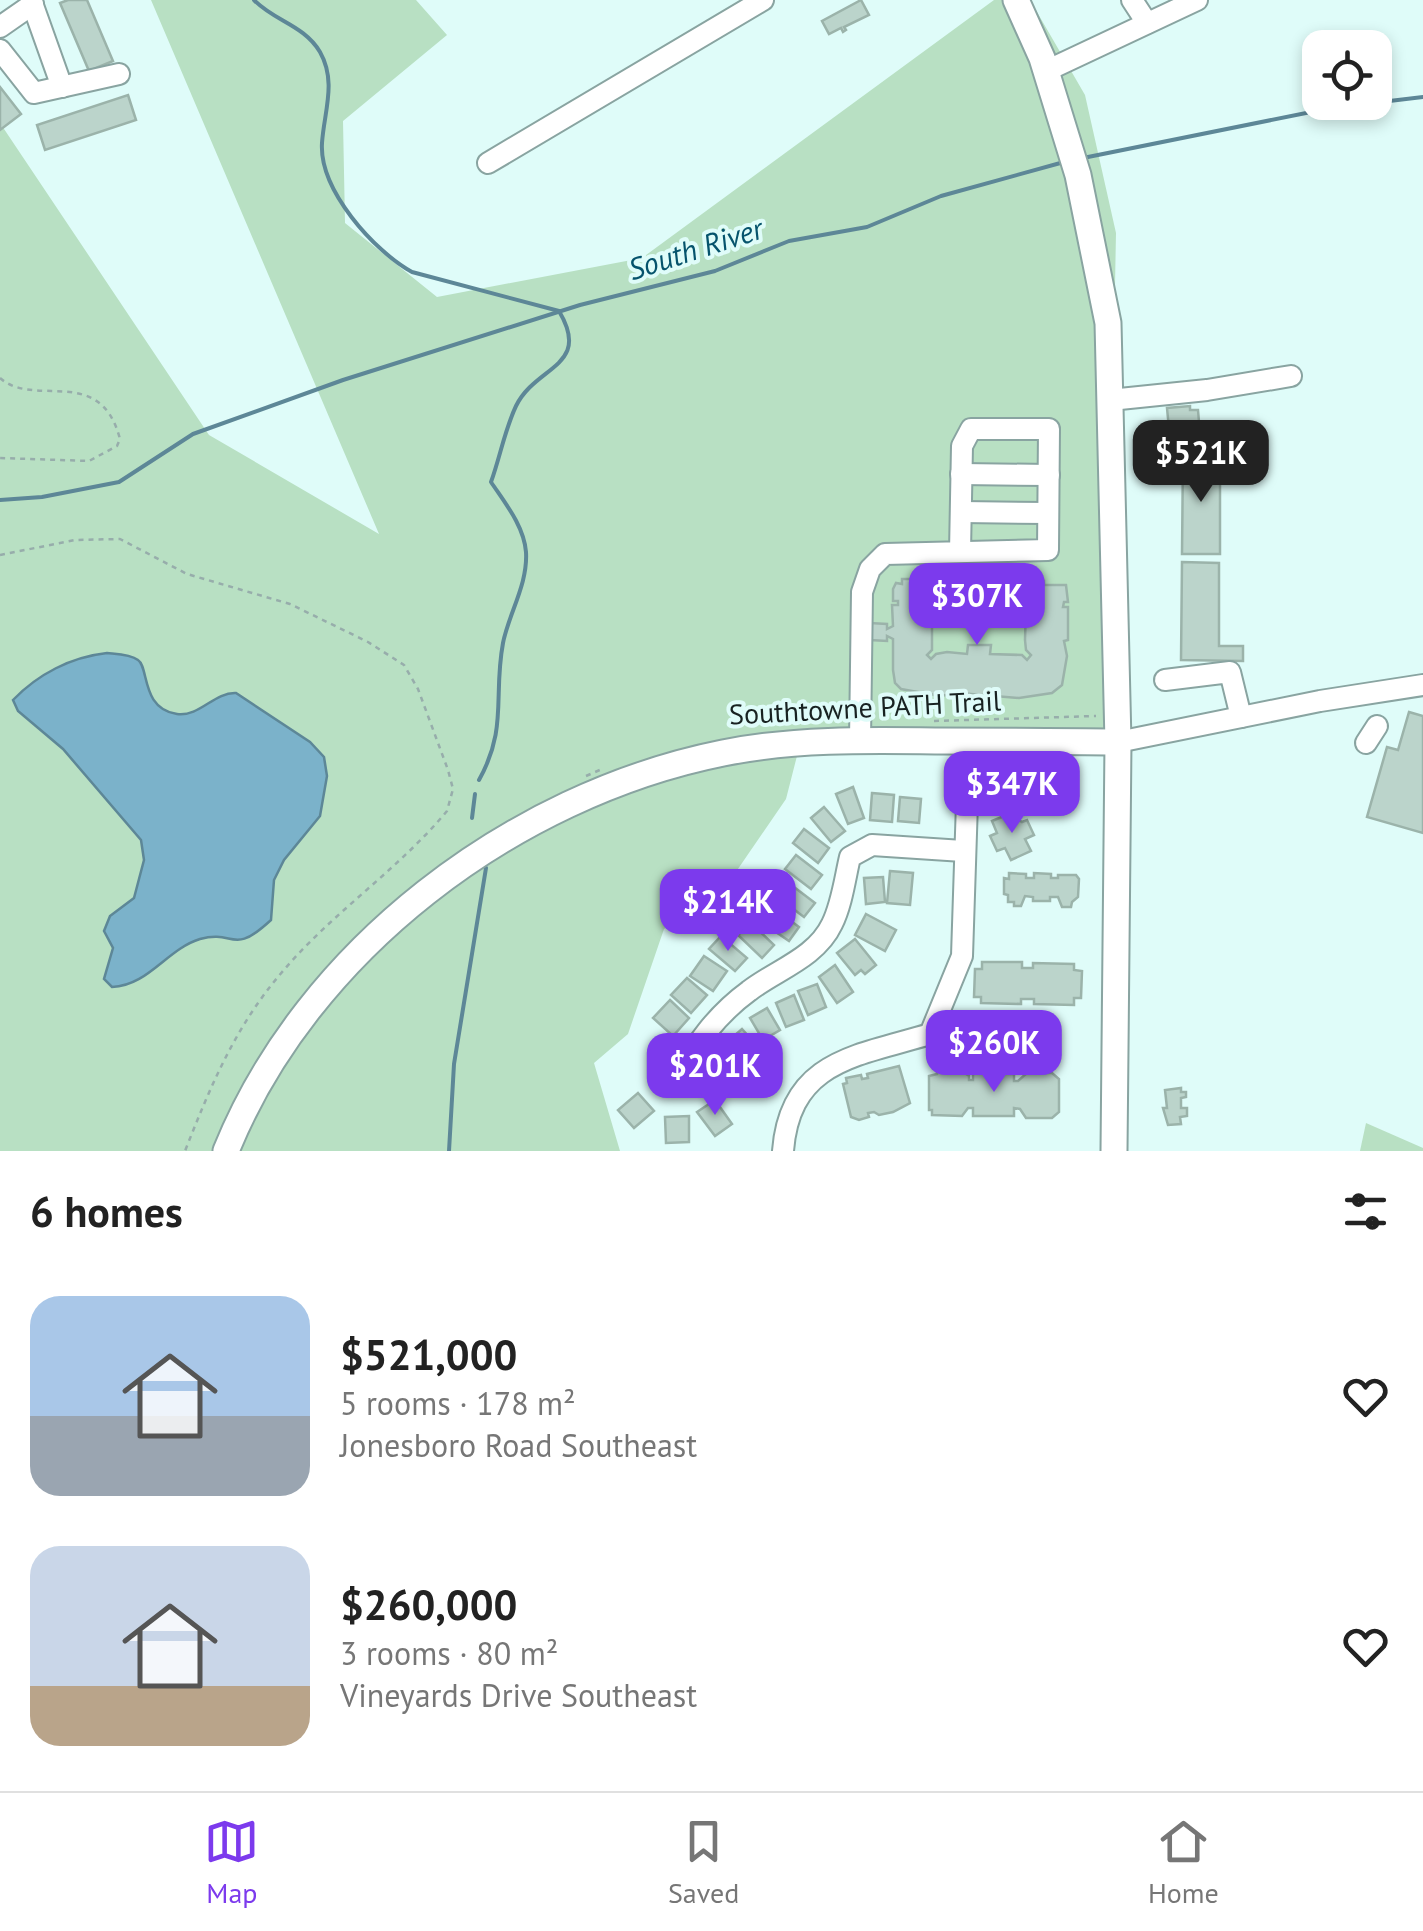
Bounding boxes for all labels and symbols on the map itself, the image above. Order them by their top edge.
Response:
water label: South River [623,207,769,288]
pin: $521K [1131,420,1271,505]
pin: $307K [907,563,1047,648]
street label: Southtowne PATH Trail [728,681,1002,733]
pin: $347K [942,751,1082,836]
pin: $214K [658,869,798,954]
pin: $260K [924,1010,1064,1095]
pin: $201K [645,1033,785,1118]

